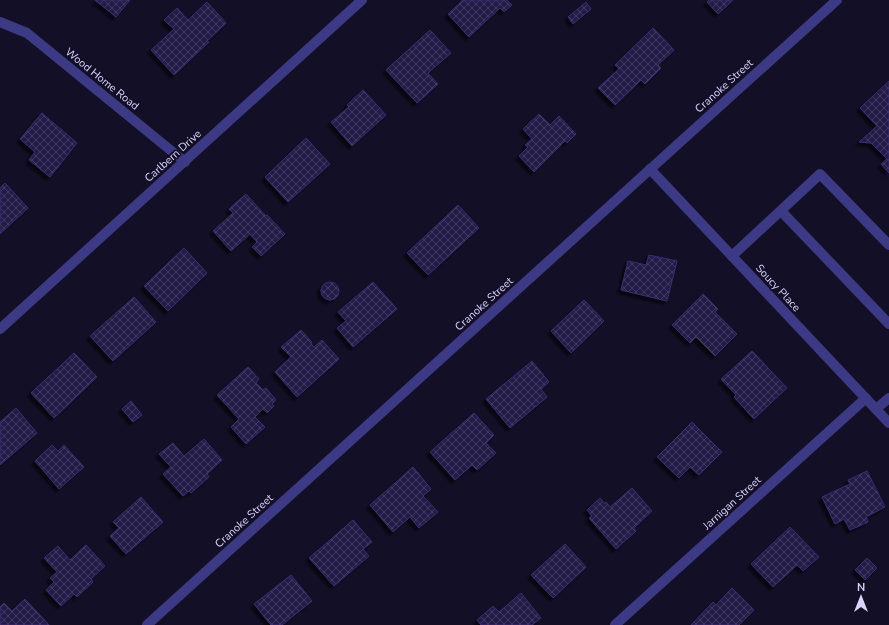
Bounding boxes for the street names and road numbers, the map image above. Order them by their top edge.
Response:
street label: Wood Home Road [62,44,142,114]
street label: Cranoke Street [692,56,756,116]
street label: Carlbern Drive [141,126,205,186]
street label: Soucy Place [752,261,804,315]
street label: Cranoke Street [452,274,516,334]
street label: Jarnigan Street [699,473,764,534]
street label: Cranoke Street [212,491,276,551]

